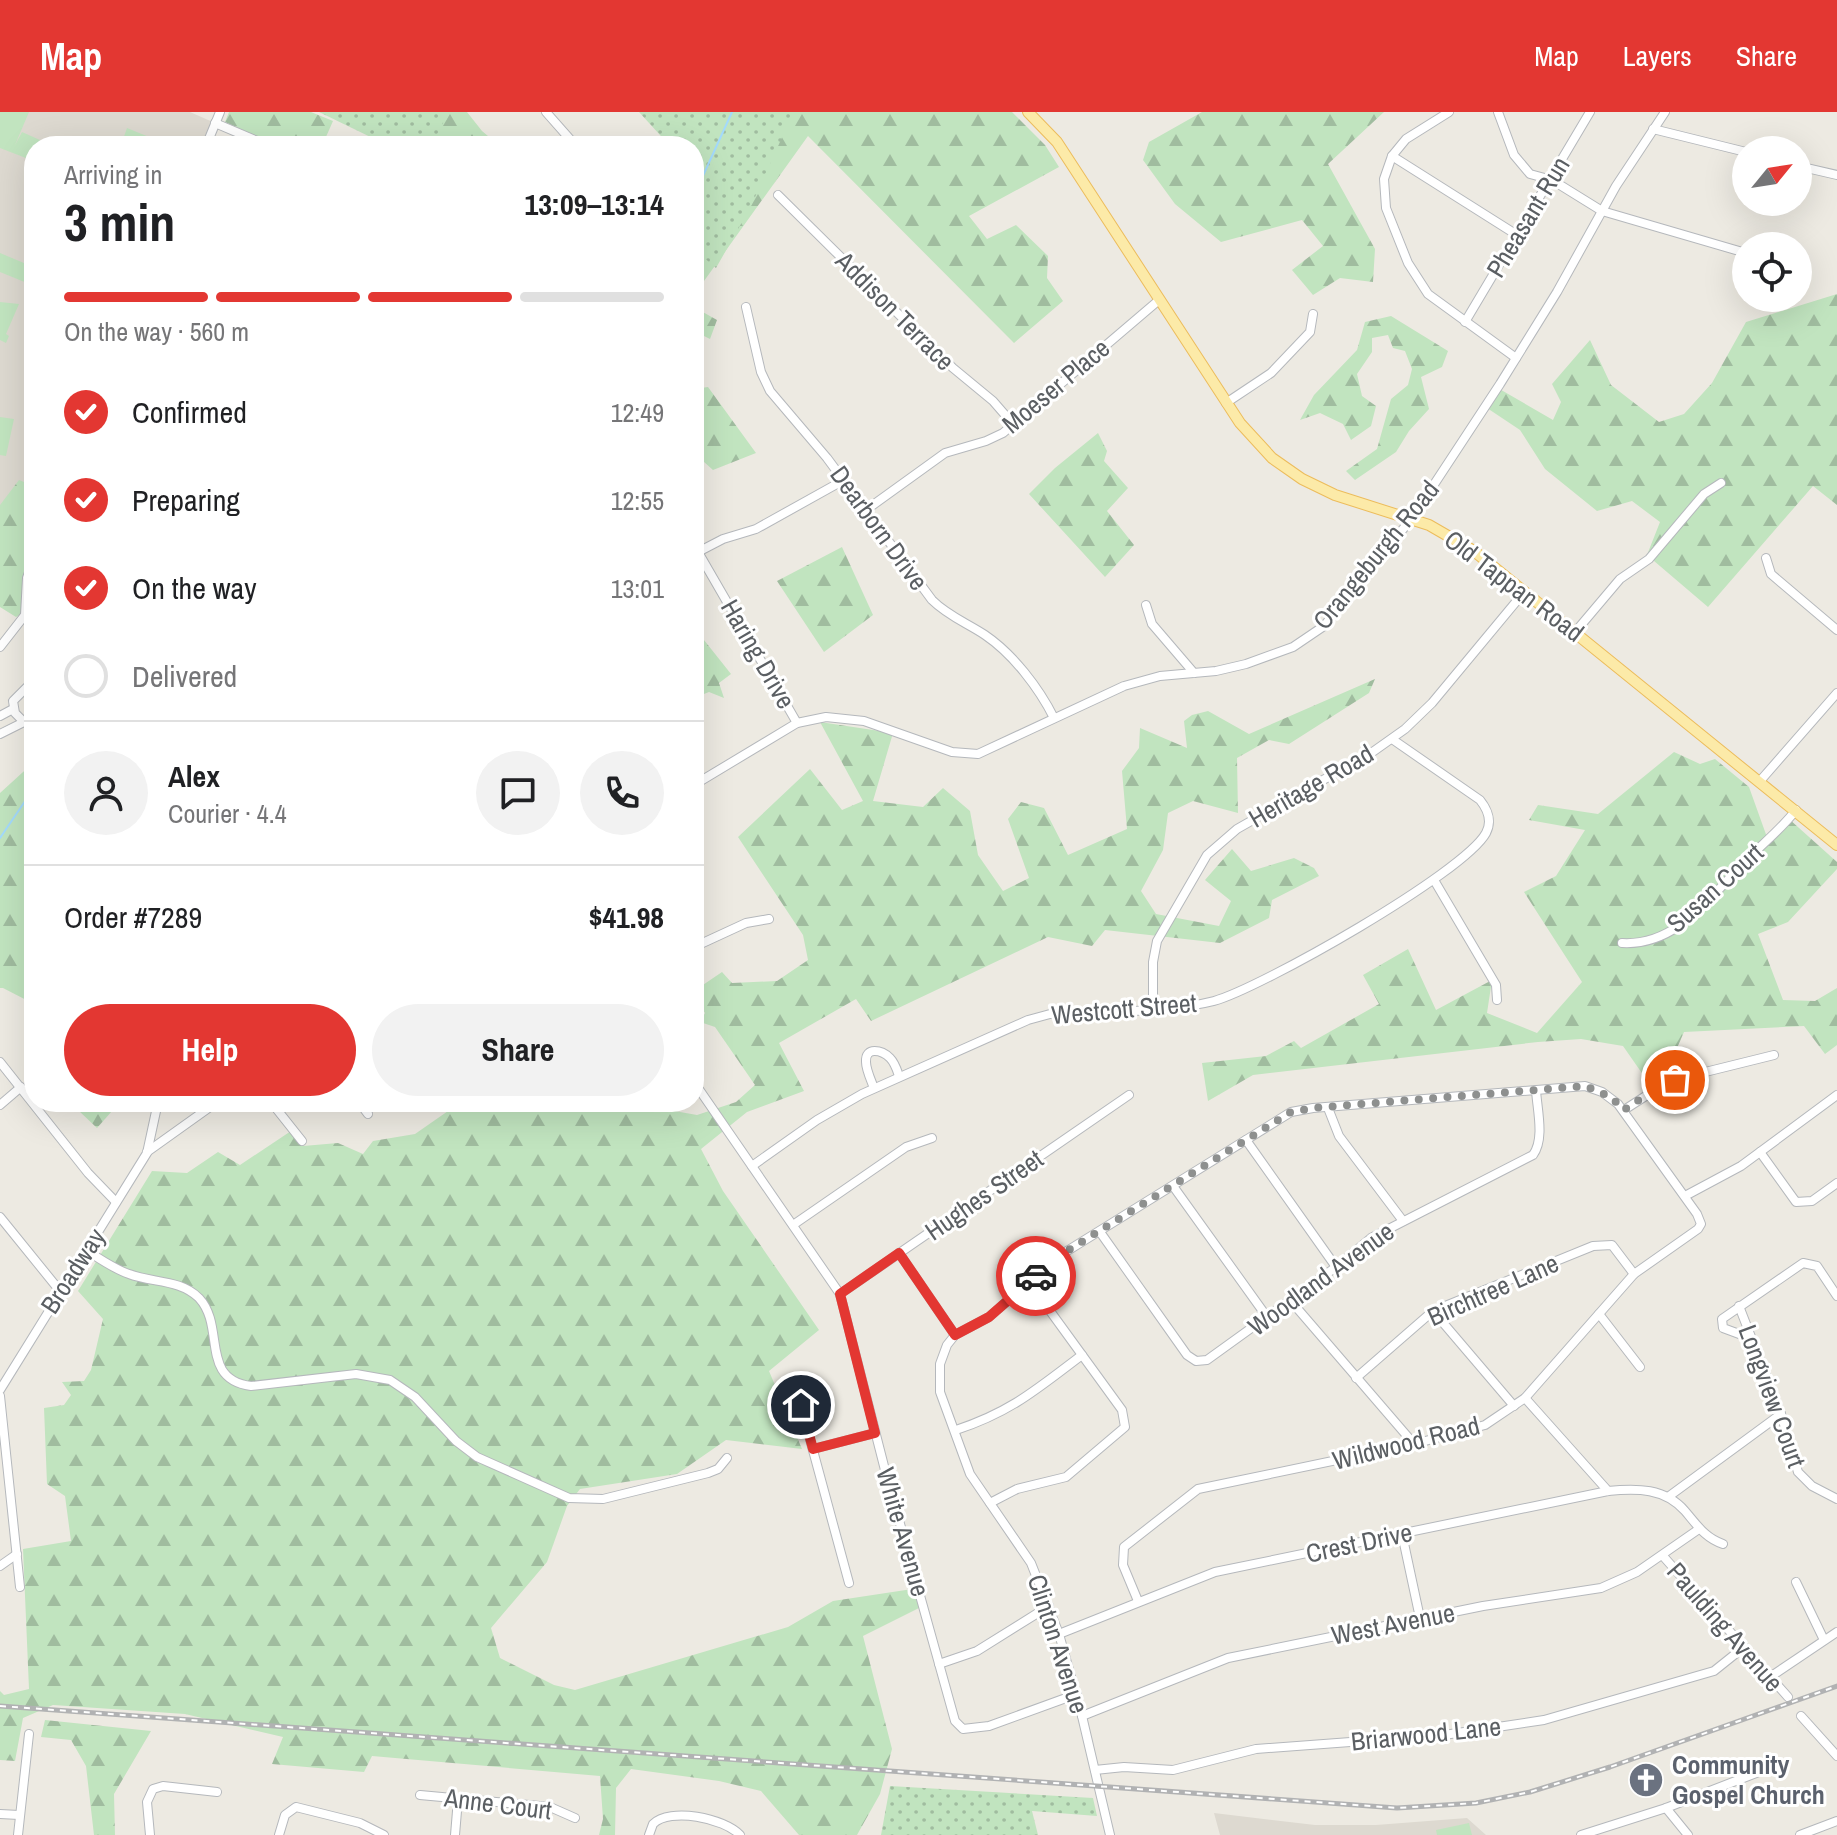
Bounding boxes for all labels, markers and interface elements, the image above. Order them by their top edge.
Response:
text: Map [40,31,102,82]
text: Map [1534,37,1579,75]
text: Layers [1623,37,1692,75]
text: Share [1736,37,1797,75]
north arrow [1732,136,1812,216]
map controls [1732,136,1812,312]
street label: Pheasant Run [1478,150,1577,284]
text: Arriving in [64,157,162,192]
text: 13:09–13:14 [525,184,664,224]
text: 3 min [64,187,175,257]
button: locate [1732,232,1812,312]
street label: Addison Terrace [828,243,962,378]
text: On the way · 560 m [64,314,249,349]
street label: Moeser Place [995,330,1117,441]
icon: check [64,390,108,434]
text: Confirmed [132,392,247,432]
text: 12:49 [611,395,664,430]
street label: Dearborn Drive [822,458,936,597]
street label: Orangeburgh Road [1305,473,1447,637]
icon: check [64,478,108,522]
text: Preparing [132,480,240,520]
text: 12:55 [611,483,664,518]
street label: Old Tappan Road [1437,522,1591,650]
icon: check [64,566,108,610]
text: On the way [132,568,256,608]
text: 13:01 [611,571,664,606]
street label: Haring Drive [713,593,804,715]
text: Delivered [132,656,237,696]
street label: Heritage Road [1242,736,1380,835]
button: person [64,751,148,835]
button: chat [476,751,560,835]
button: phone [580,751,664,835]
text: Alex [168,756,220,796]
text: Courier · 4.4 [168,796,287,831]
street label: Susan Court [1659,835,1770,940]
text: Order #7289 [64,897,202,937]
text: $41.98 [589,897,664,937]
street label: Westcott Street [1050,985,1198,1032]
button: Help [64,1004,356,1096]
button: Share [372,1004,664,1096]
pin [1641,1046,1709,1114]
icon: bag [1653,1058,1697,1102]
street label: Hughes Street [918,1141,1050,1248]
street label: Woodland Avenue [1241,1214,1401,1343]
street label: Broadway [32,1221,113,1320]
courier [996,1236,1076,1316]
street label: Birchtree Lane [1422,1245,1564,1334]
icon: car [1014,1254,1058,1298]
street label: Longview Court [1730,1320,1814,1472]
pin [767,1371,835,1439]
icon: home [779,1383,823,1427]
street label: Wildwood Road [1329,1407,1483,1478]
street label: White Avenue [868,1463,939,1600]
street label: Crest Drive [1303,1514,1415,1571]
street label: Paulding Avenue [1659,1554,1791,1699]
street label: Clinton Avenue [1020,1570,1097,1718]
street label: West Avenue [1328,1594,1458,1653]
street label: Briarwood Lane [1349,1708,1503,1759]
place label: Community Gospel Church [1672,1747,1825,1812]
church icon: Community Gospel Church [1627,1761,1665,1799]
street label: Anne Court [441,1779,554,1827]

